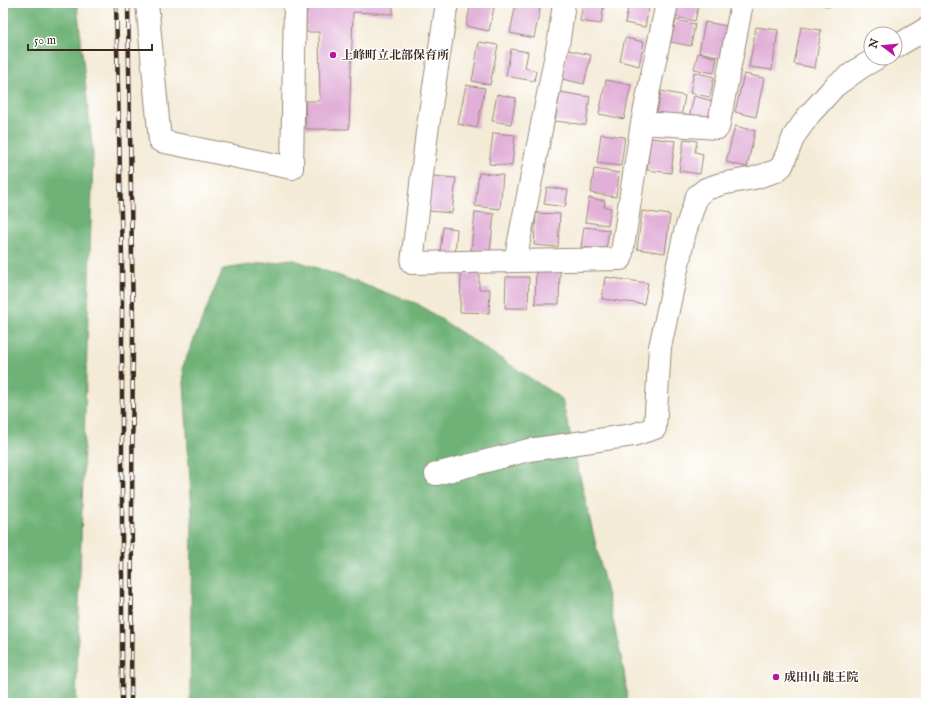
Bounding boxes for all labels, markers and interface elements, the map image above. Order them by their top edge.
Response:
scale bar [28,26,152,52]
north arrow [863,26,903,66]
text: 50 m [34,33,56,48]
text: N [866,37,883,51]
place label: 上峰町立北部保育所 [341,48,449,63]
marker: 上峰町立北部保育所 [328,50,338,60]
place label: 成田山 龍王院 [784,670,859,685]
marker: 成田山 龍王院 [771,672,781,682]

